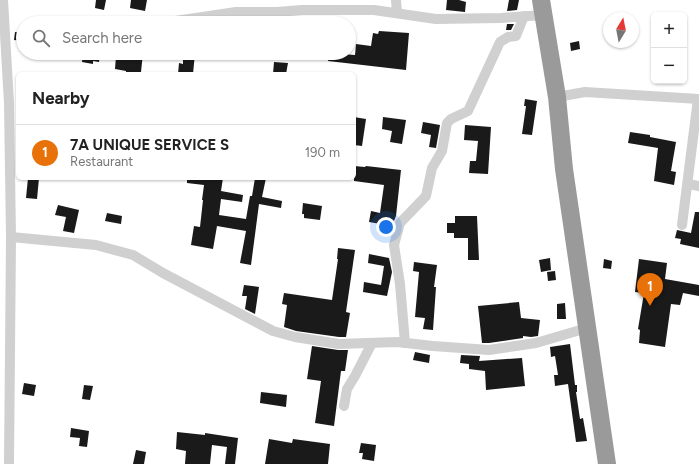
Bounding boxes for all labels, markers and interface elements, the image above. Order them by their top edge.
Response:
north arrow [603,12,639,48]
map controls [651,12,687,84]
button: + [651,12,687,48]
search box [16,16,356,60]
icon: search [30,27,52,49]
text: Search here [62,29,142,47]
button: − [651,48,687,84]
text: Nearby [32,88,90,108]
text: 7A UNIQUE SERVICE S [70,136,229,154]
text: 1 [42,145,48,160]
text: 190 m [305,145,340,160]
text: Restaurant [70,154,133,169]
your location [376,217,396,237]
pin: 1 [637,273,663,306]

